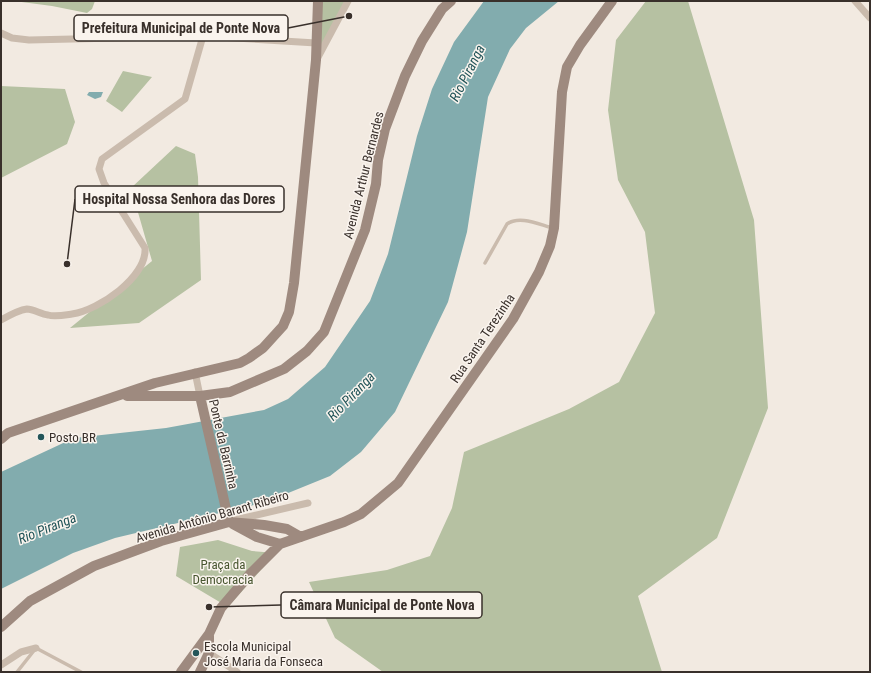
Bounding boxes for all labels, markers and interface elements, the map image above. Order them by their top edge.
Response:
callout: Prefeitura Municipal de Ponte Nova [74,15,288,41]
text: Prefeitura Municipal de Ponte Nova [82,20,281,36]
water label: Rio Piranga [446,42,488,104]
street label: Avenida Arthur Bernardes [340,110,387,240]
callout: Hospital Nossa Senhora das Dores [75,186,284,212]
text: Hospital Nossa Senhora das Dores [83,191,275,207]
street label: Rua Santa Terezinha [447,291,518,386]
water label: Rio Piranga [324,368,378,424]
street label: Ponte da Barrinha [206,398,241,490]
place label: Posto BR [49,430,96,445]
marker: Posto BR [36,432,46,442]
street label: Avenida Antônio Barant Ribeiro [134,487,290,546]
water label: Rio Piranga [16,509,78,547]
park label: Praça da Democracia [193,557,253,587]
callout: Câmara Municipal de Ponte Nova [281,592,482,618]
text: Câmara Municipal de Ponte Nova [290,597,475,613]
place label: Escola Municipal José Maria da Fonseca [204,639,323,669]
marker: Escola Municipal José Maria da Fonseca [191,648,201,658]

